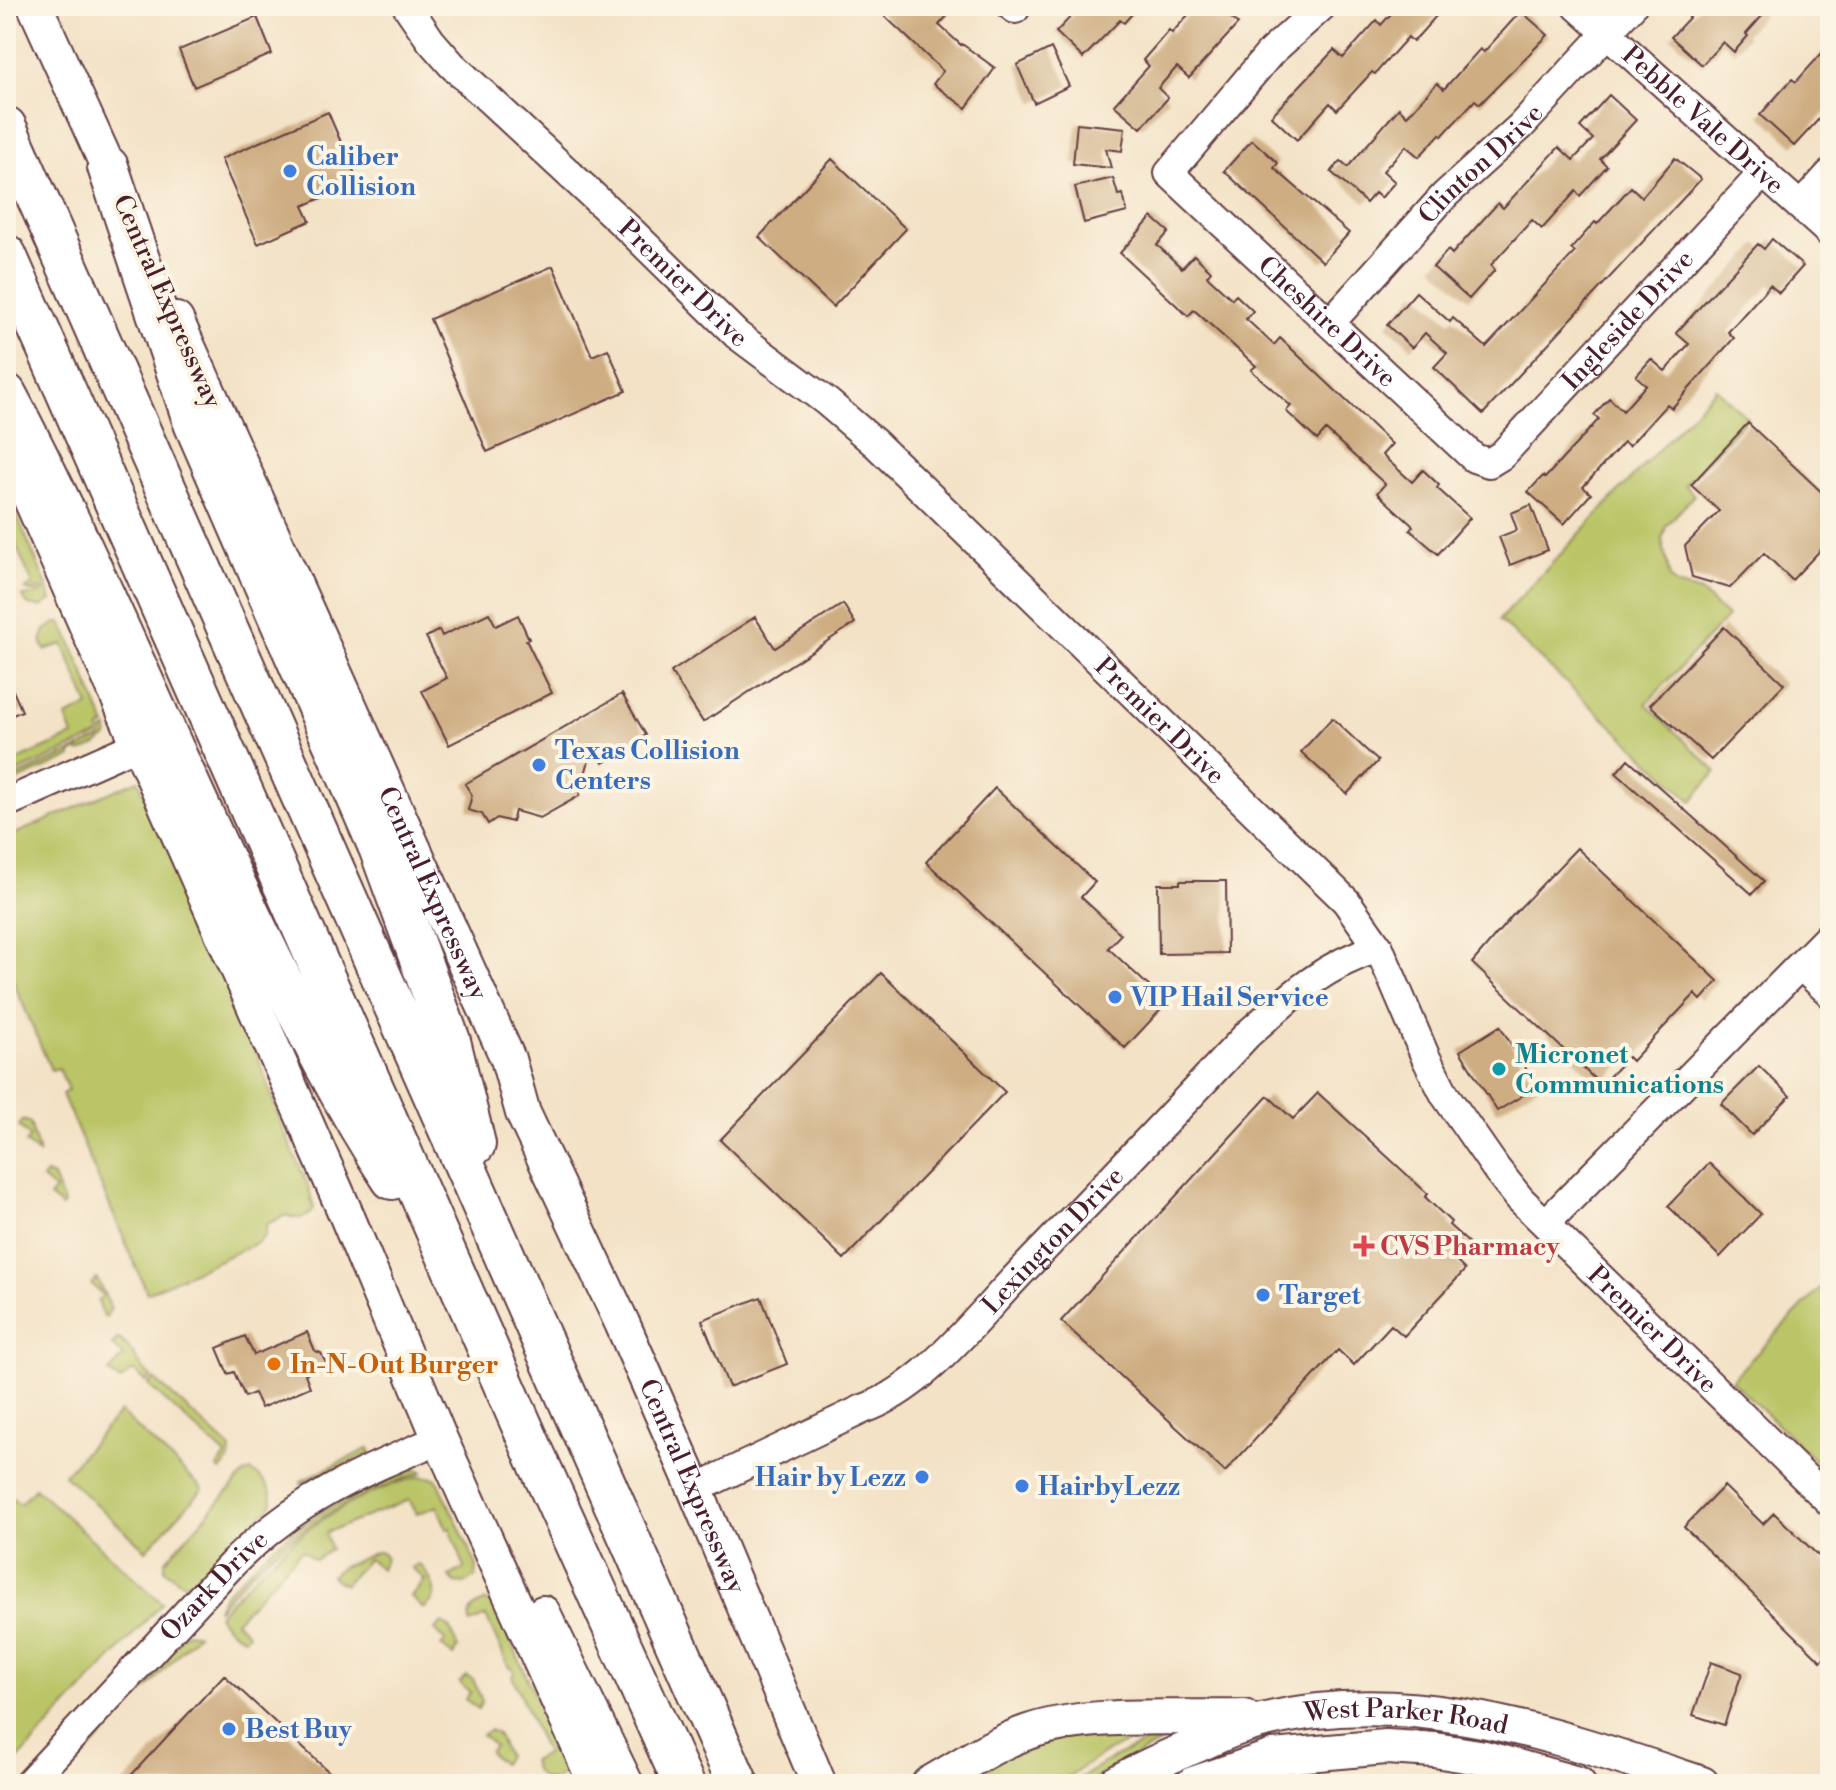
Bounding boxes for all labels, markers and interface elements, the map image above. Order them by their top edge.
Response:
street label: Pebble Vale Drive [1615,39,1791,201]
street label: Clinton Drive [1412,98,1550,231]
place label: Caliber Collision [306,141,416,203]
marker: Caliber Collision [281,162,299,180]
street label: Central Expressway [106,190,229,413]
street label: Premier Drive [611,213,754,354]
street label: Ingleside Drive [1556,244,1701,397]
street label: Cheshire Drive [1251,250,1403,394]
street label: Premier Drive [1088,651,1231,791]
place label: Texas Collision Centers [555,735,740,797]
marker: Texas Collision Centers [530,756,548,774]
street label: Central Expressway [371,782,494,1005]
place label: VIP Hail Service [1130,982,1329,1014]
marker: VIP Hail Service [1106,988,1124,1006]
place label: Micronet Communications [1515,1039,1724,1101]
marker: Micronet Communications [1490,1060,1508,1078]
street label: Lexington Drive [975,1160,1131,1321]
place label: CVS Pharmacy [1380,1231,1561,1263]
marker: CVS Pharmacy [1355,1237,1373,1255]
street label: Premier Drive [1580,1259,1724,1400]
place label: Target [1279,1280,1362,1312]
marker: Target [1254,1286,1272,1304]
place label: In-N-Out Burger [290,1349,499,1381]
marker: In-N-Out Burger [265,1355,283,1373]
street label: Central Expressway [632,1374,752,1599]
place label: Hair by Lezz [755,1462,906,1494]
marker: Hair by Lezz [913,1468,931,1486]
place label: HairbyLezz [1038,1471,1180,1503]
marker: HairbyLezz [1013,1477,1031,1495]
street label: Ozark Drive [154,1523,275,1648]
street label: West Parker Road [1301,1693,1511,1742]
place label: Best Buy [245,1714,353,1746]
marker: Best Buy [220,1720,238,1738]

